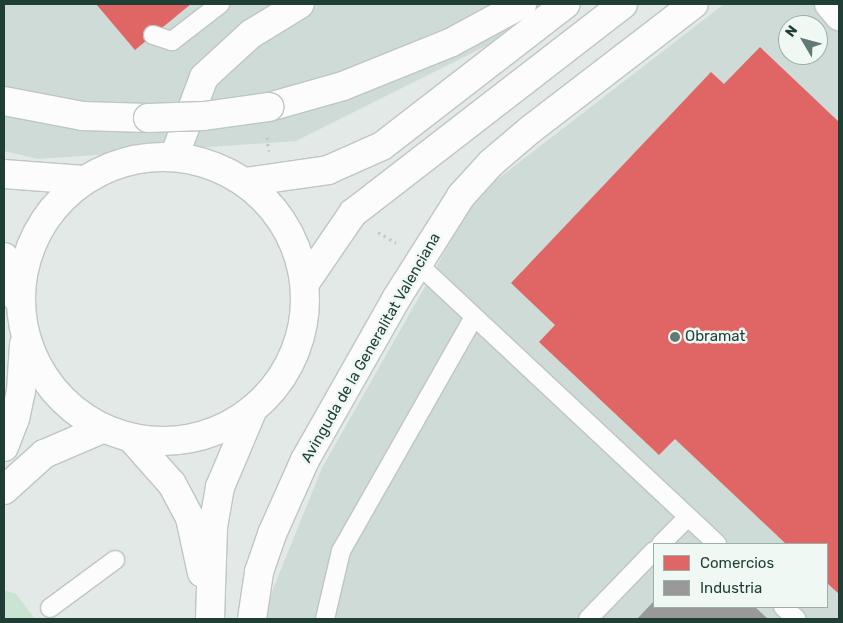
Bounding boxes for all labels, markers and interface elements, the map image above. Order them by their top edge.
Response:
north arrow [778,15,828,65]
text: N [782,22,801,40]
street label: Avinguda de la Generalitat Valenciana [297,230,445,466]
place label: Obramat [685,328,745,346]
marker: Obramat [669,331,681,343]
legend [653,543,828,608]
text: Comercios [700,554,774,572]
text: Industria [700,579,762,597]

